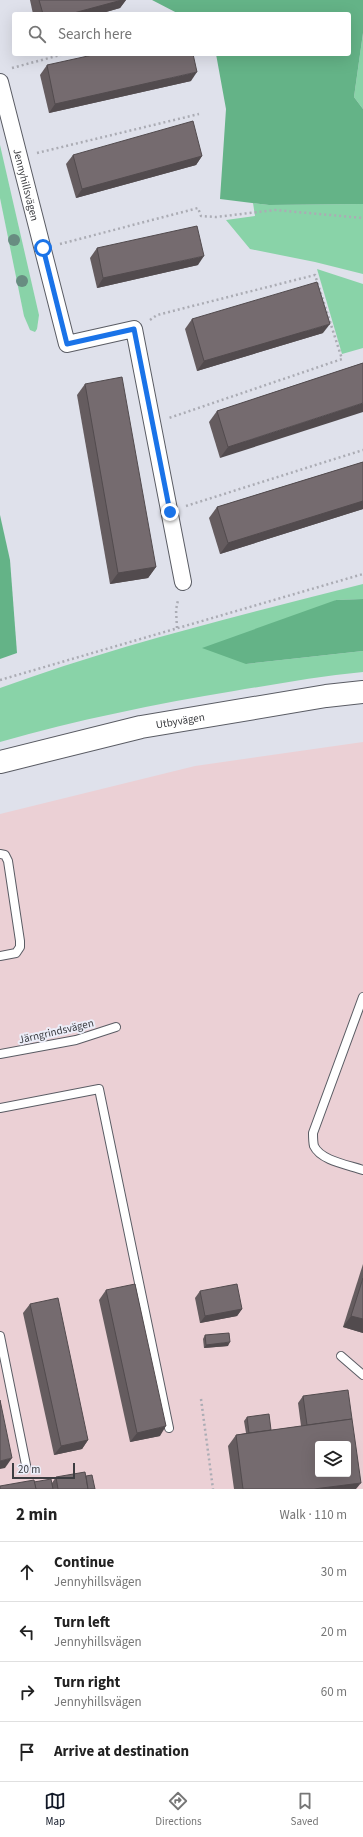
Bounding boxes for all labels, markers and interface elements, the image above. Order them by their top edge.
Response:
search box [12,12,351,56]
icon: search [26,23,48,45]
text: Search here [58,24,132,45]
street label: Jennyhillsvägen [9,147,42,223]
route start [34,239,52,257]
route end [161,503,179,521]
street label: Utbyvägen [155,709,206,732]
street label: Järngrindsvägen [17,1016,95,1047]
map controls [315,1441,351,1477]
button: layers [315,1441,351,1477]
scale bar [12,1461,75,1480]
text: 20 m [18,1462,40,1477]
text: 2 min [16,1503,57,1527]
text: Walk · 110 m [279,1506,347,1524]
text: Continue [54,1552,114,1573]
icon: ahead [16,1561,38,1583]
text: 30 m [321,1563,347,1581]
text: Jennyhillsvägen [54,1573,142,1591]
text: Turn left [54,1612,110,1633]
icon: left [16,1621,38,1643]
text: 20 m [321,1623,347,1641]
text: Jennyhillsvägen [54,1633,142,1651]
text: Turn right [54,1672,120,1693]
icon: right [16,1681,38,1703]
text: 60 m [321,1683,347,1701]
text: Jennyhillsvägen [54,1693,142,1711]
icon: arrive [16,1741,38,1763]
text: Arrive at destination [54,1741,189,1762]
tab: Map [44,1790,66,1829]
tab: Directions [155,1790,202,1829]
tab: Saved [291,1790,319,1829]

